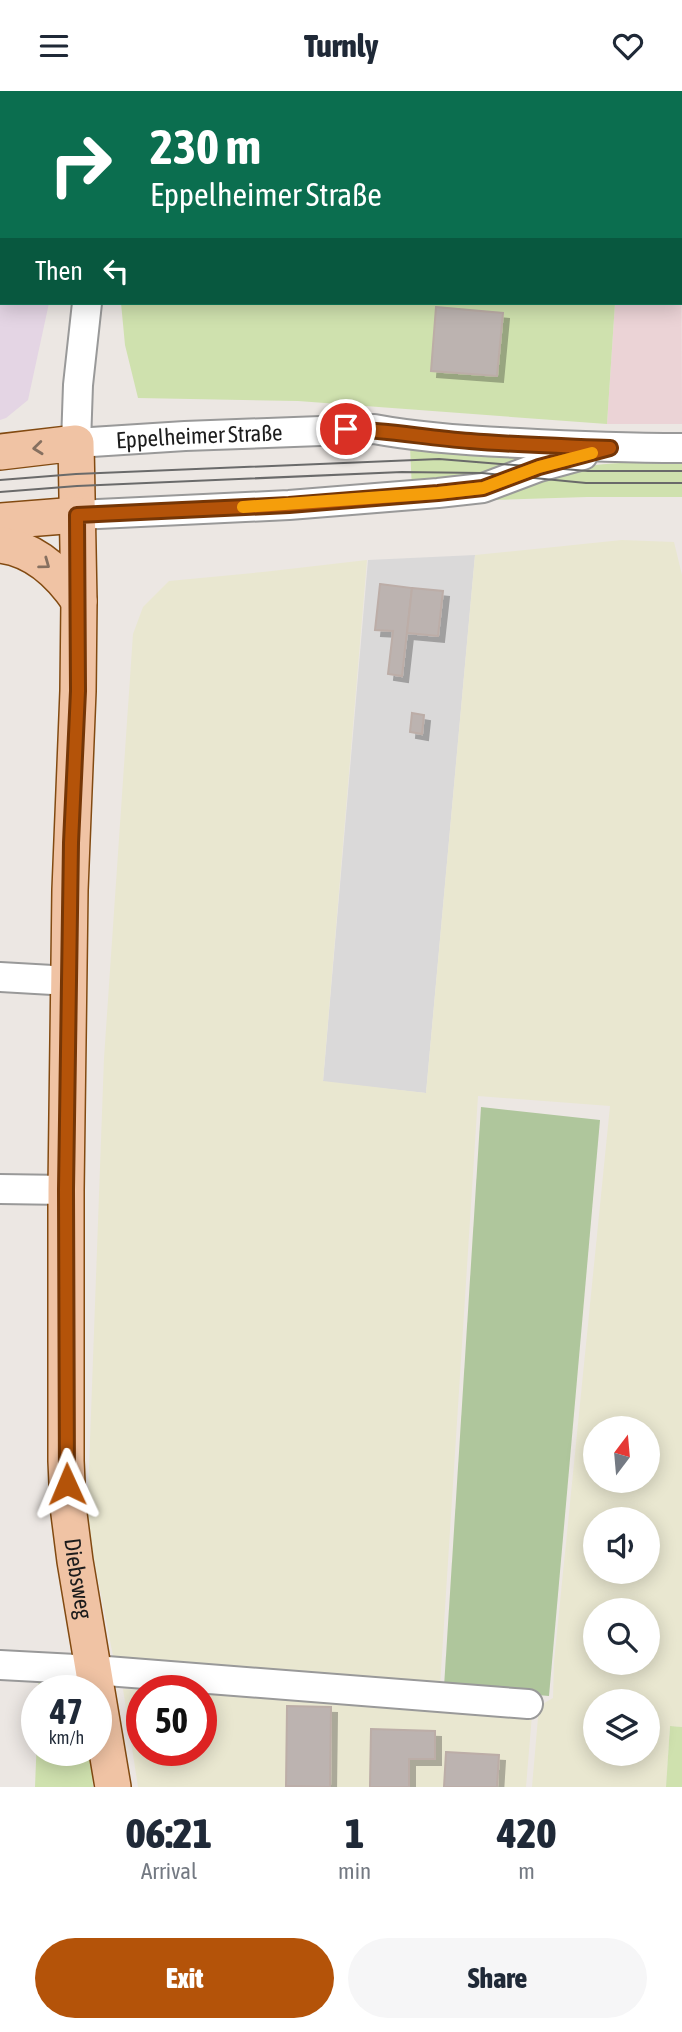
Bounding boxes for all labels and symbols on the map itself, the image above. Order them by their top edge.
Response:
pin [316,399,376,459]
street label: Eppelheimer Straße [115,419,283,453]
one-way arrow [32,440,44,455]
one-way arrow [37,556,50,569]
north arrow [583,1416,660,1493]
position arrow [30,1447,104,1521]
street label: Diebsweg [59,1537,98,1621]
speed limit sign: 50 [126,1675,217,1766]

